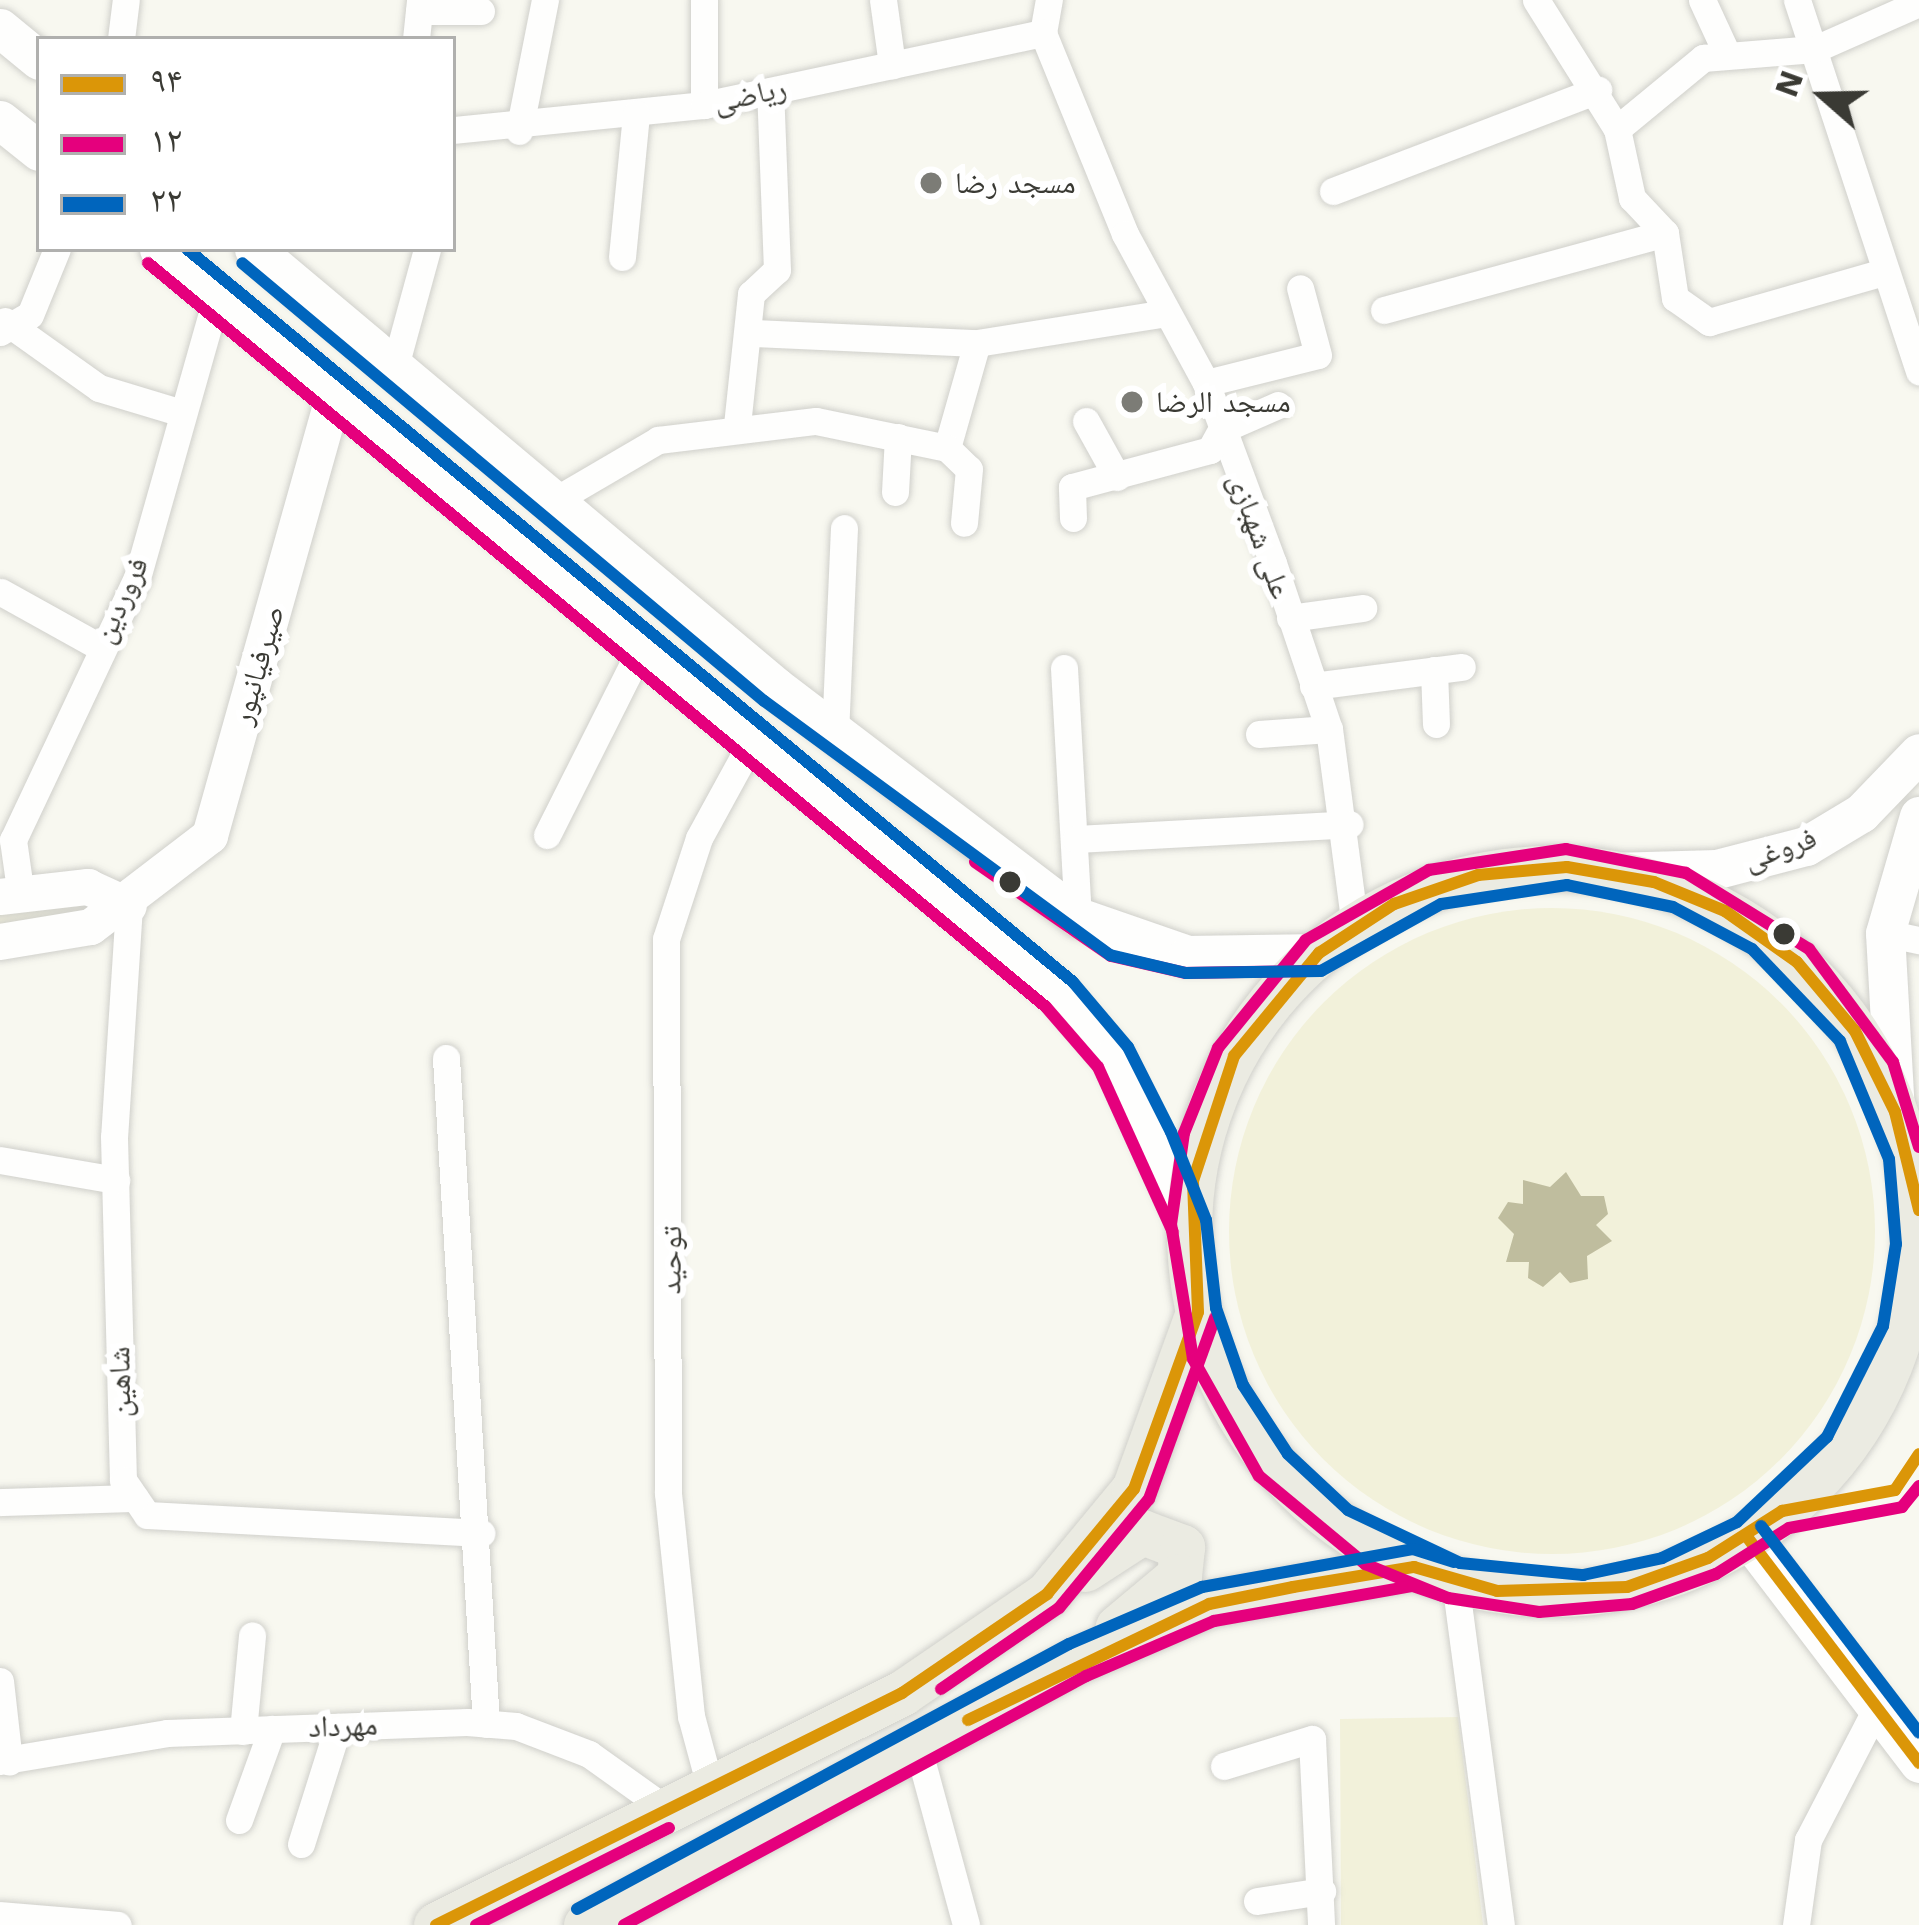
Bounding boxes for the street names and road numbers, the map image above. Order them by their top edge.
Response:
street label: ریاضی [710,70,790,120]
street label: علی شهبازی [1221,468,1299,604]
street label: فروردین [86,551,156,649]
street label: صیرفیانپور [224,601,292,729]
street label: فروغی [1739,820,1821,878]
street label: توحید [652,1225,690,1295]
street label: شاهین [101,1346,139,1418]
street label: مهرداد [308,1707,378,1745]

